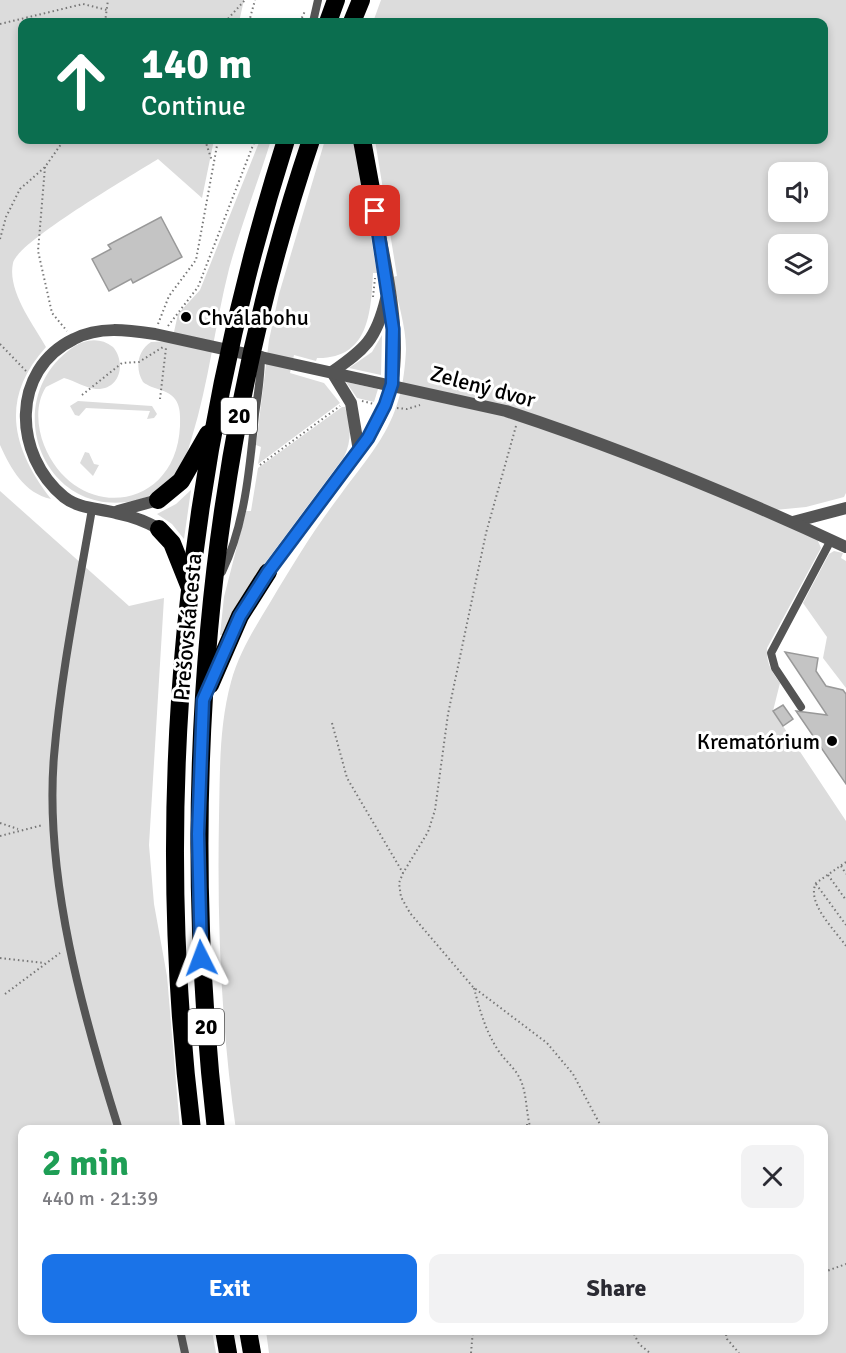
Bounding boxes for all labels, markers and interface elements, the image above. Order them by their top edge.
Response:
text: 140 m [141,39,252,90]
icon: ahead [42,42,120,120]
text: Continue [141,90,246,123]
map controls [768,162,828,294]
button: sound [768,162,828,222]
pin [349,185,400,236]
icon: arrive [358,194,391,227]
button: layers [768,234,828,294]
place label: Chválabohu [198,304,309,331]
marker: Chválabohu [179,310,193,324]
street label: Zelený dvor [427,360,538,413]
road number: 20 [221,398,257,434]
street label: Prešovská cesta [168,552,207,702]
place label: Krematórium [697,728,820,755]
marker: Krematórium [825,734,839,748]
position arrow [169,926,233,990]
road number: 20 [188,1009,224,1045]
text: 2 min [42,1141,129,1186]
button: close [741,1145,804,1208]
text: 440 m · 21:39 [42,1186,158,1211]
button: Exit [42,1254,417,1323]
button: Share [429,1254,804,1323]

